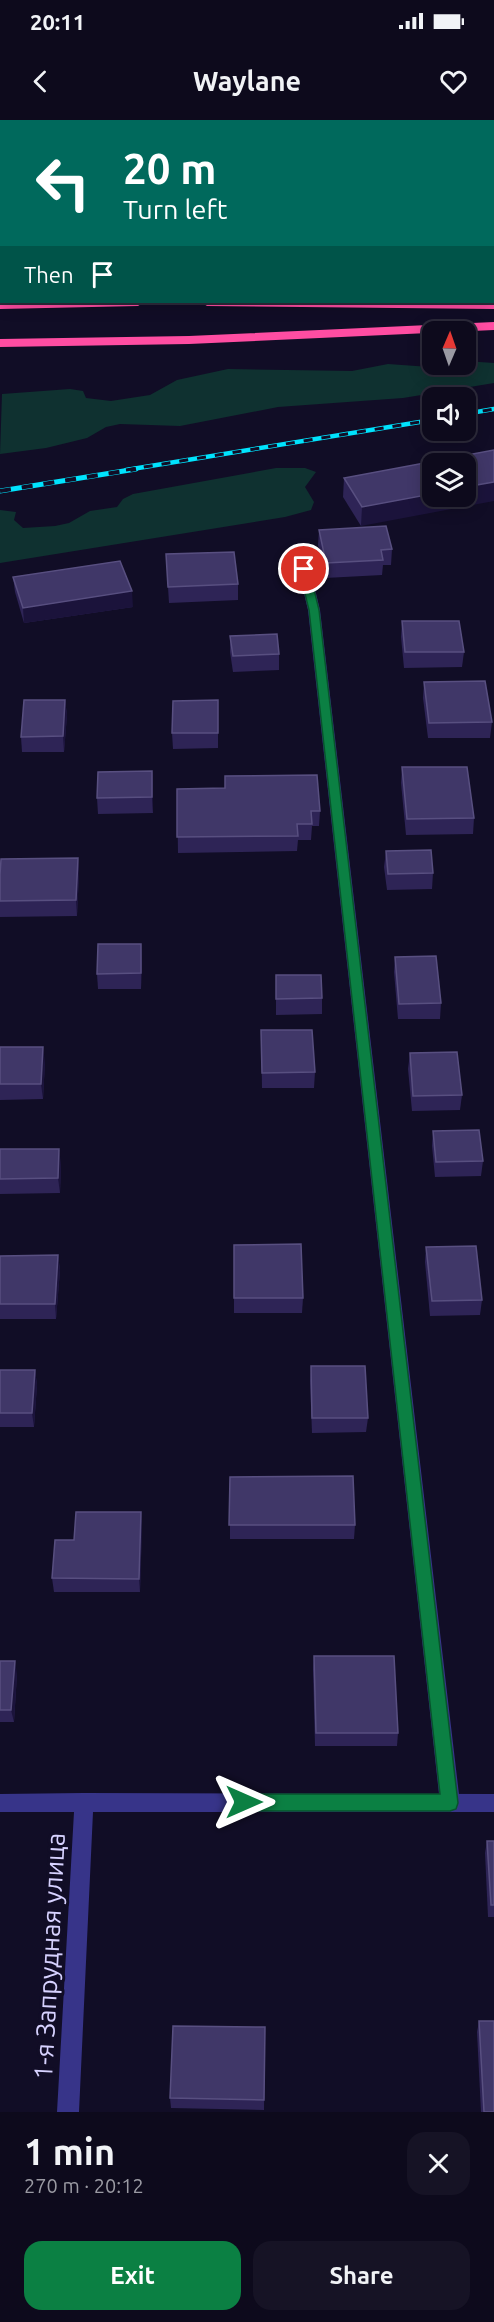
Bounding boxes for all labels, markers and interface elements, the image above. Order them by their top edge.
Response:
text: 20:11 [30,9,85,34]
icon: back [24,65,57,98]
icon: heart [437,65,470,98]
text: Waylane [193,66,301,96]
icon: left [24,144,102,222]
text: 20 m [123,145,217,192]
text: Turn left [123,194,227,224]
icon: arrive [86,258,119,291]
text: Then [24,262,74,287]
north arrow [422,321,476,375]
map controls [422,321,476,507]
button: sound [422,387,476,441]
button: layers [422,453,476,507]
pin [278,543,329,594]
icon: arrive [287,552,320,585]
position arrow [212,1770,276,1834]
street label: 1-я Запрудная улица [28,1832,70,2080]
text: 1 min [24,2131,115,2172]
button: close [407,2132,470,2195]
text: 270 m · 20:12 [24,2174,144,2197]
button: Exit [24,2241,241,2310]
button: Share [253,2241,470,2310]

